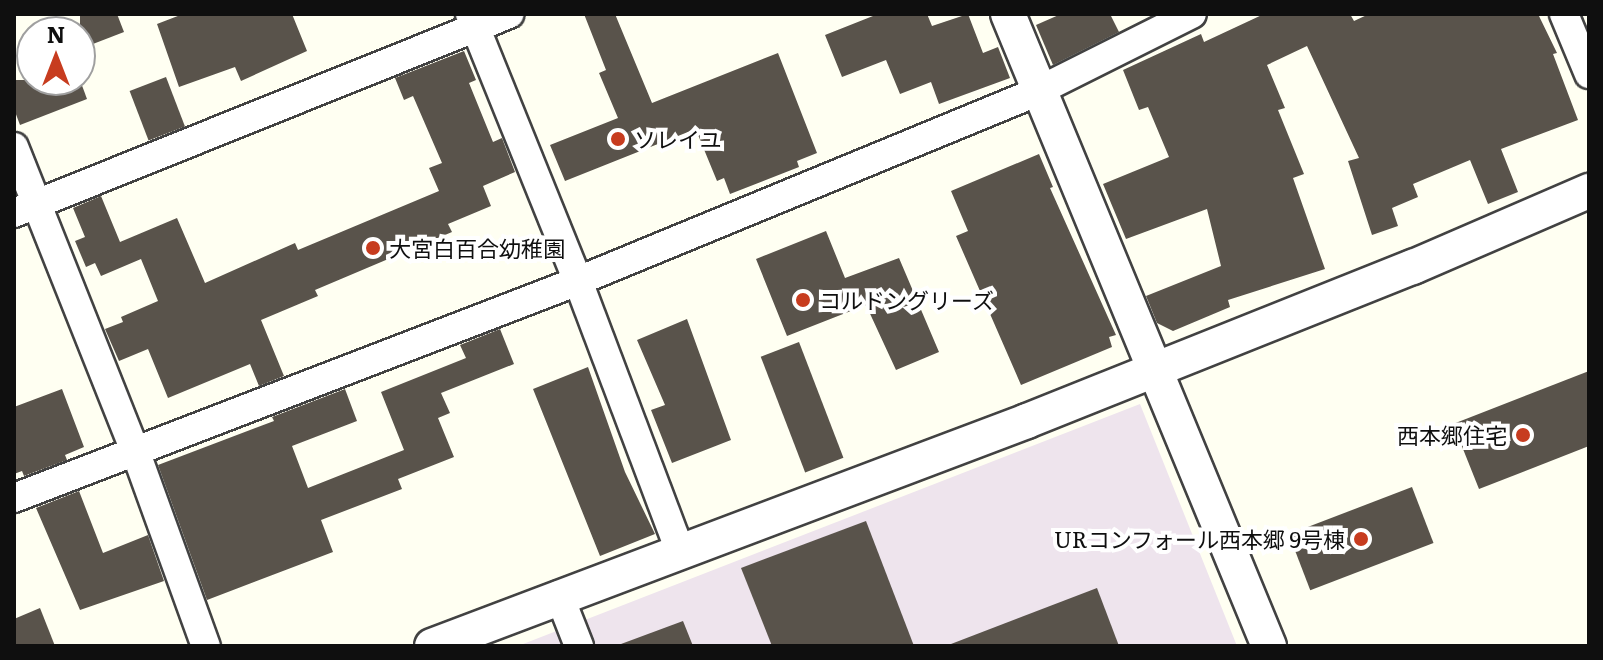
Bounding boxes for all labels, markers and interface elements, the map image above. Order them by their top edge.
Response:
north arrow [16,16,96,96]
text: N [47,17,65,50]
place label: ソレイユ [634,126,722,152]
marker: ソレイユ [609,130,627,148]
place label: 大宮白百合幼稚園 [389,235,565,261]
marker: 大宮白百合幼稚園 [364,239,382,257]
place label: コルドングリーズ [819,287,995,313]
marker: コルドングリーズ [794,291,812,309]
place label: 西本郷住宅 [1397,422,1507,448]
marker: 西本郷住宅 [1514,426,1532,444]
place label: URコンフォール西本郷 9号棟 [1053,526,1345,552]
marker: URコンフォール西本郷 9号棟 [1352,530,1370,548]

